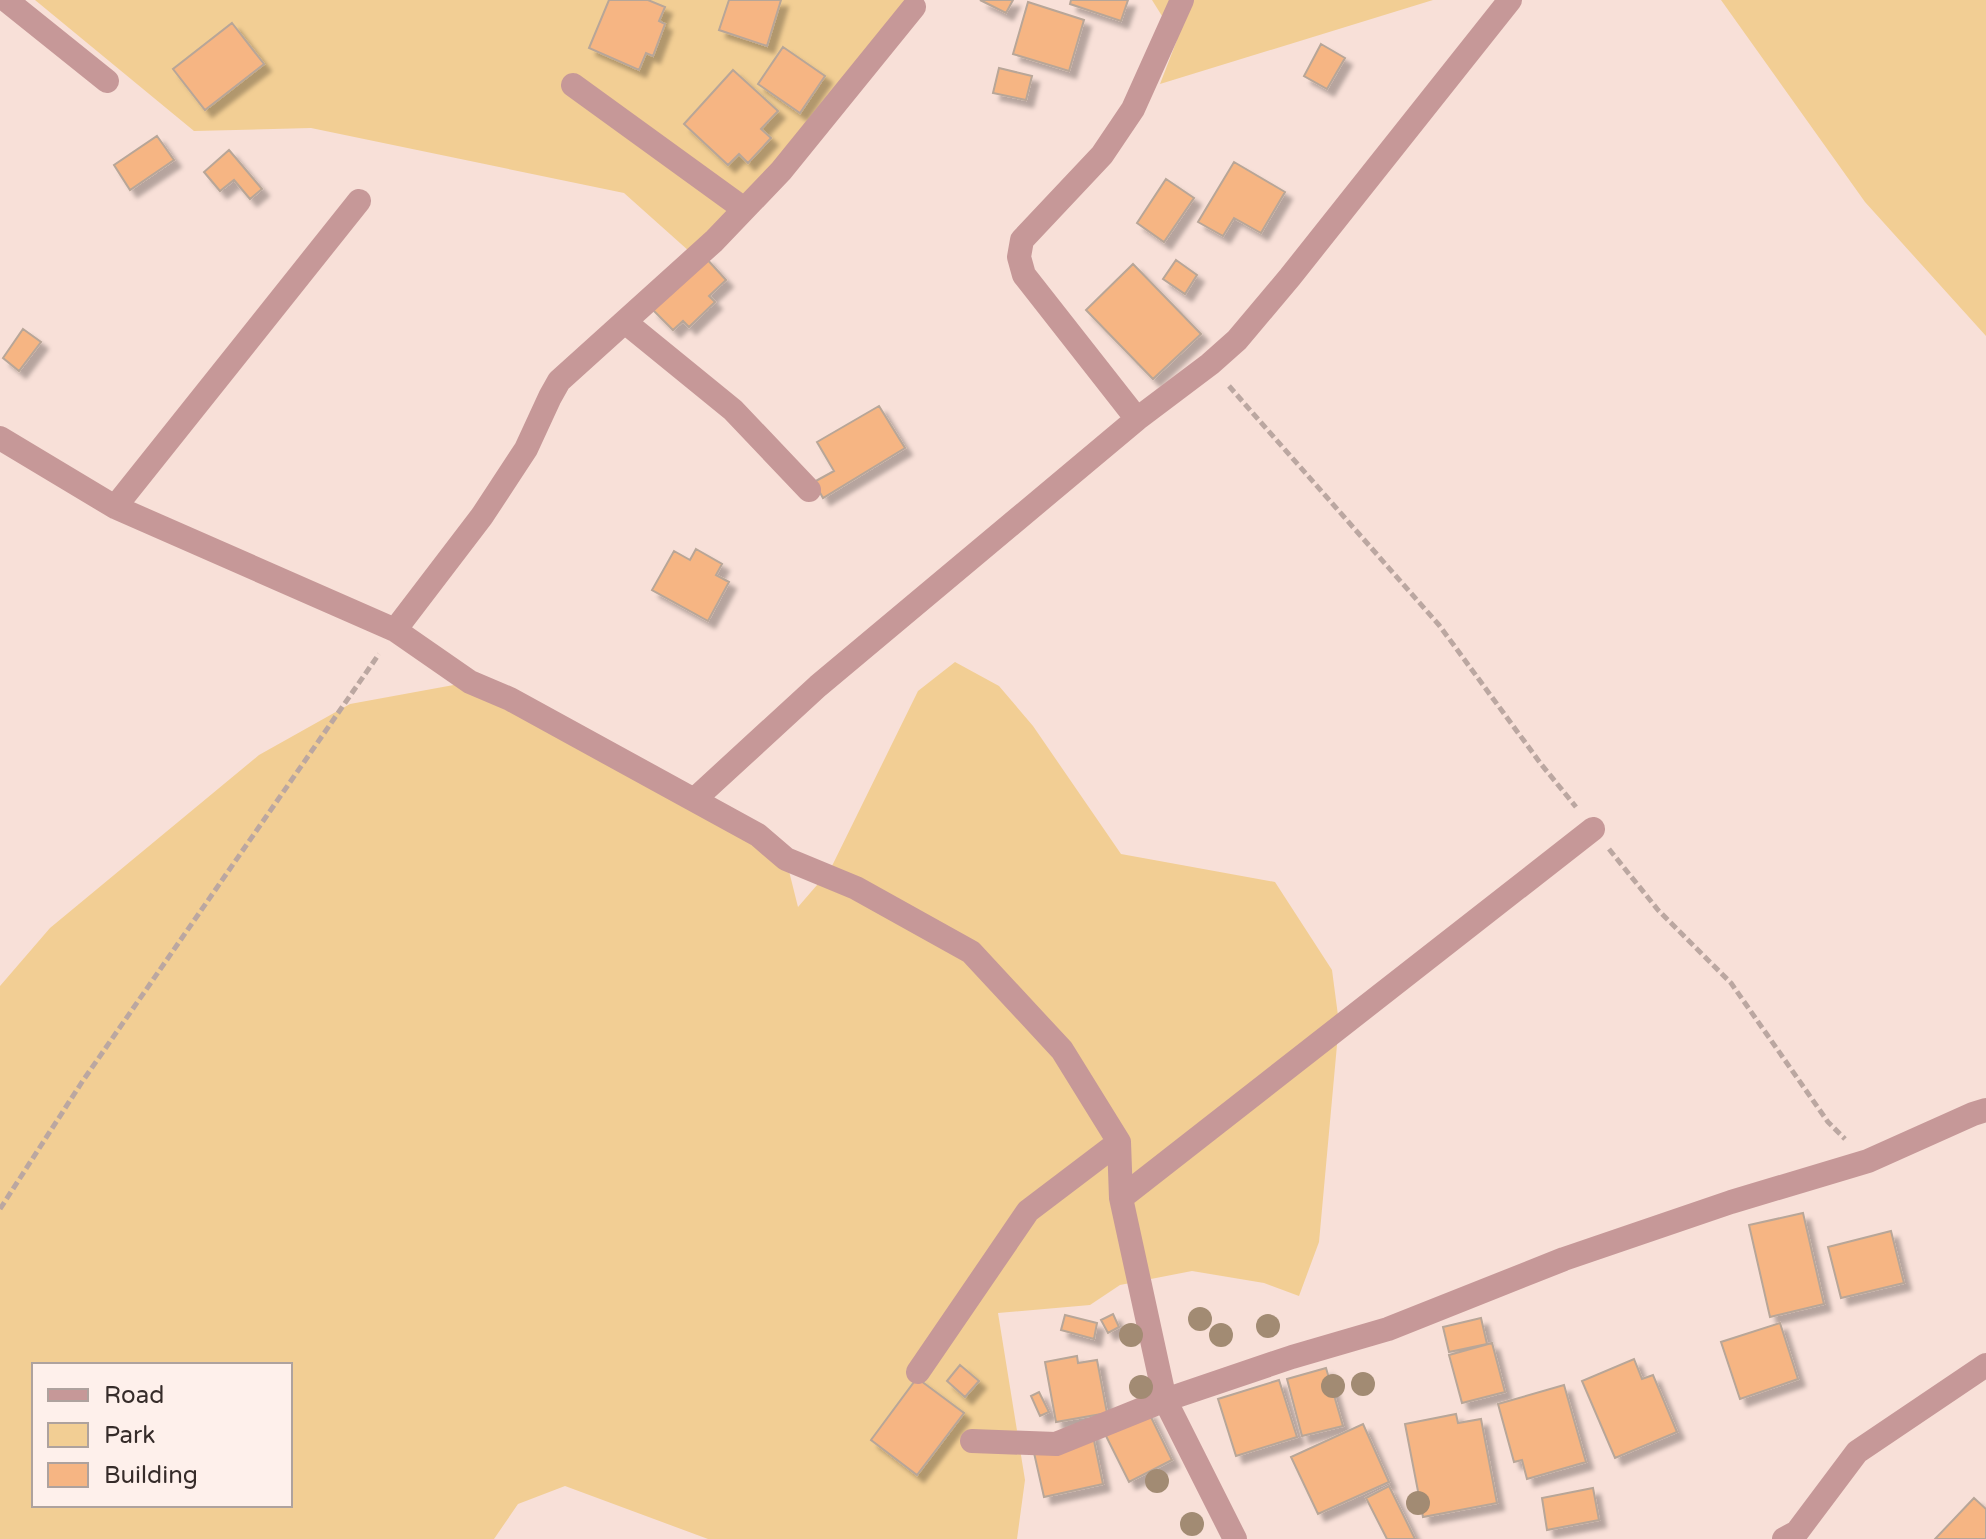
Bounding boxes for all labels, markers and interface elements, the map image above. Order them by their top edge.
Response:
legend [32,1363,292,1507]
text: Road [104,1381,164,1410]
text: Park [104,1421,155,1450]
text: Building [104,1461,198,1490]

